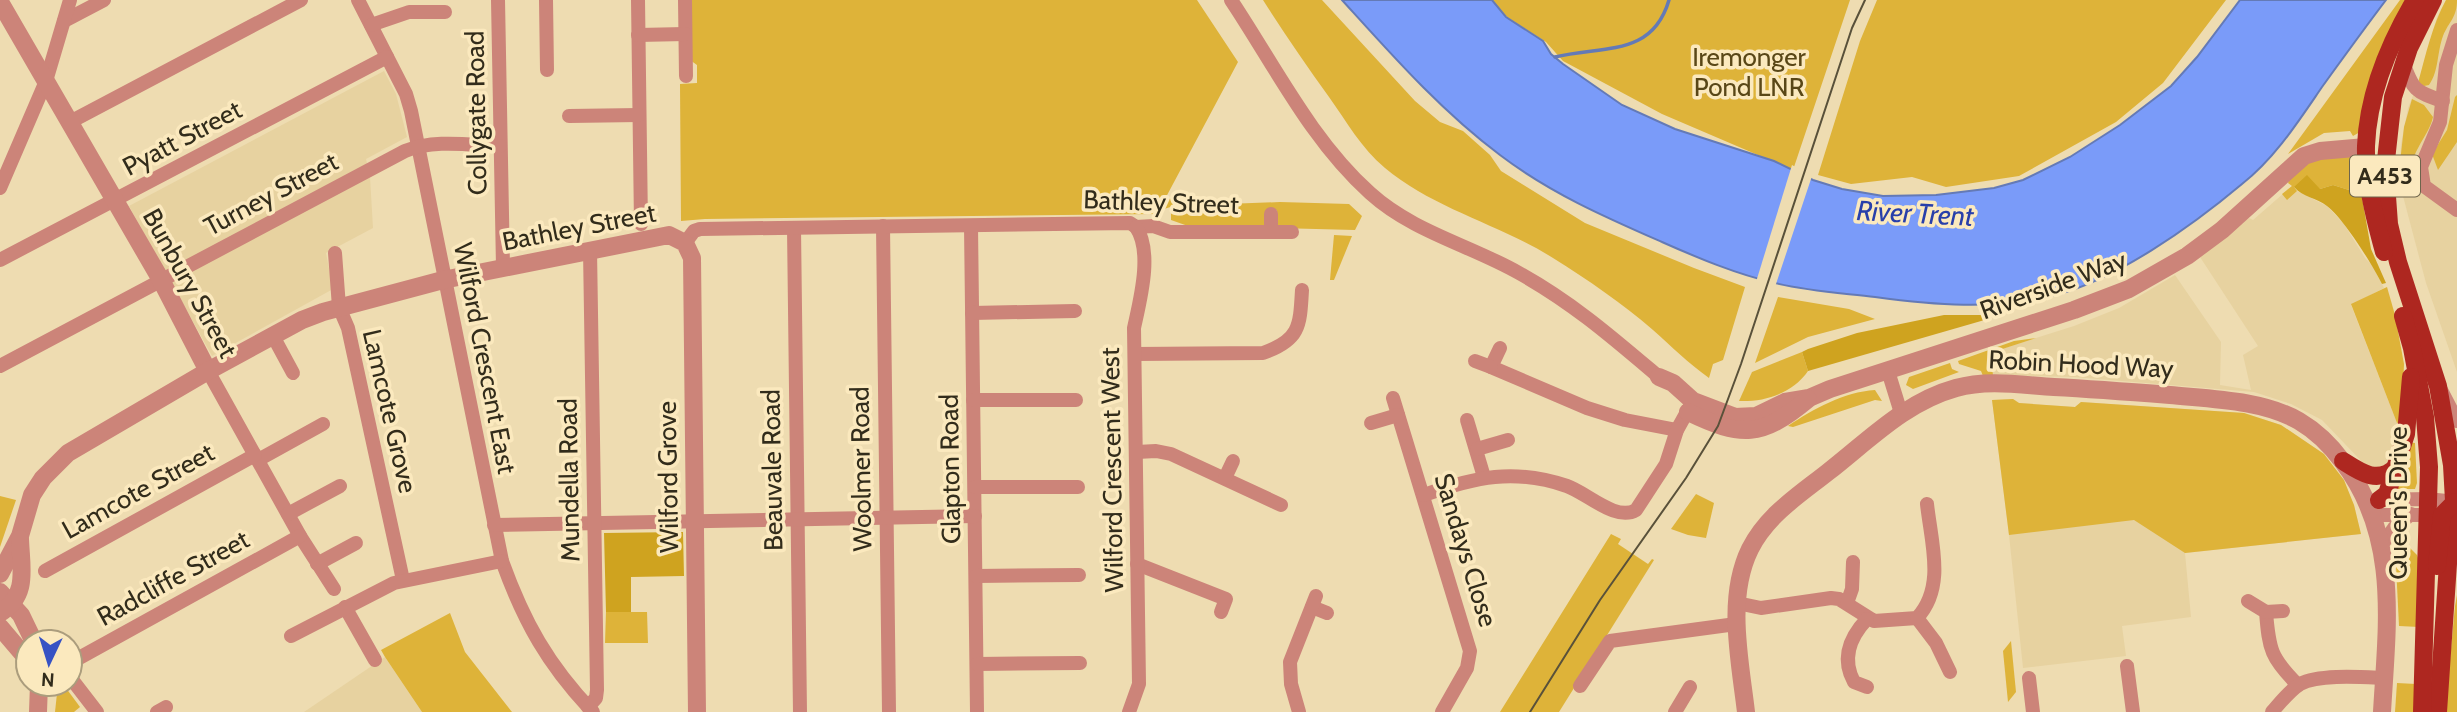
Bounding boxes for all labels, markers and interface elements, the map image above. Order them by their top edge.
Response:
street label: Collygate Road [459,31,493,195]
park label: Iremonger Pond LNR [1692,41,1807,103]
street label: Pyatt Street [117,93,247,183]
street label: Turney Street [199,145,344,243]
road number: A453 [2350,156,2420,196]
street label: Bathley Street [1083,183,1240,221]
water label: River Trent [1856,193,1975,233]
street label: Bathley Street [500,196,659,258]
street label: Bunbury Street [136,203,244,363]
street label: Wilford Crescent East [447,240,523,477]
street label: Riverside Way [1975,244,2131,326]
street label: Lamcote Grove [356,326,424,496]
street label: Robin Hood Way [1988,343,2174,385]
street label: Wilford Crescent West [1094,347,1130,593]
street label: Woolmer Road [844,386,878,552]
street label: Beauvale Road [755,389,789,551]
street label: Glapton Road [933,394,967,544]
street label: Mundella Road [552,398,586,562]
street label: Wilford Grove [651,401,685,553]
street label: Queen's Drive [2382,426,2414,580]
street label: Lamcote Street [56,436,220,546]
street label: Sandays Close [1428,469,1504,631]
street label: Radcliffe Street [91,523,255,633]
north arrow [14,628,84,698]
text: N [40,668,55,691]

